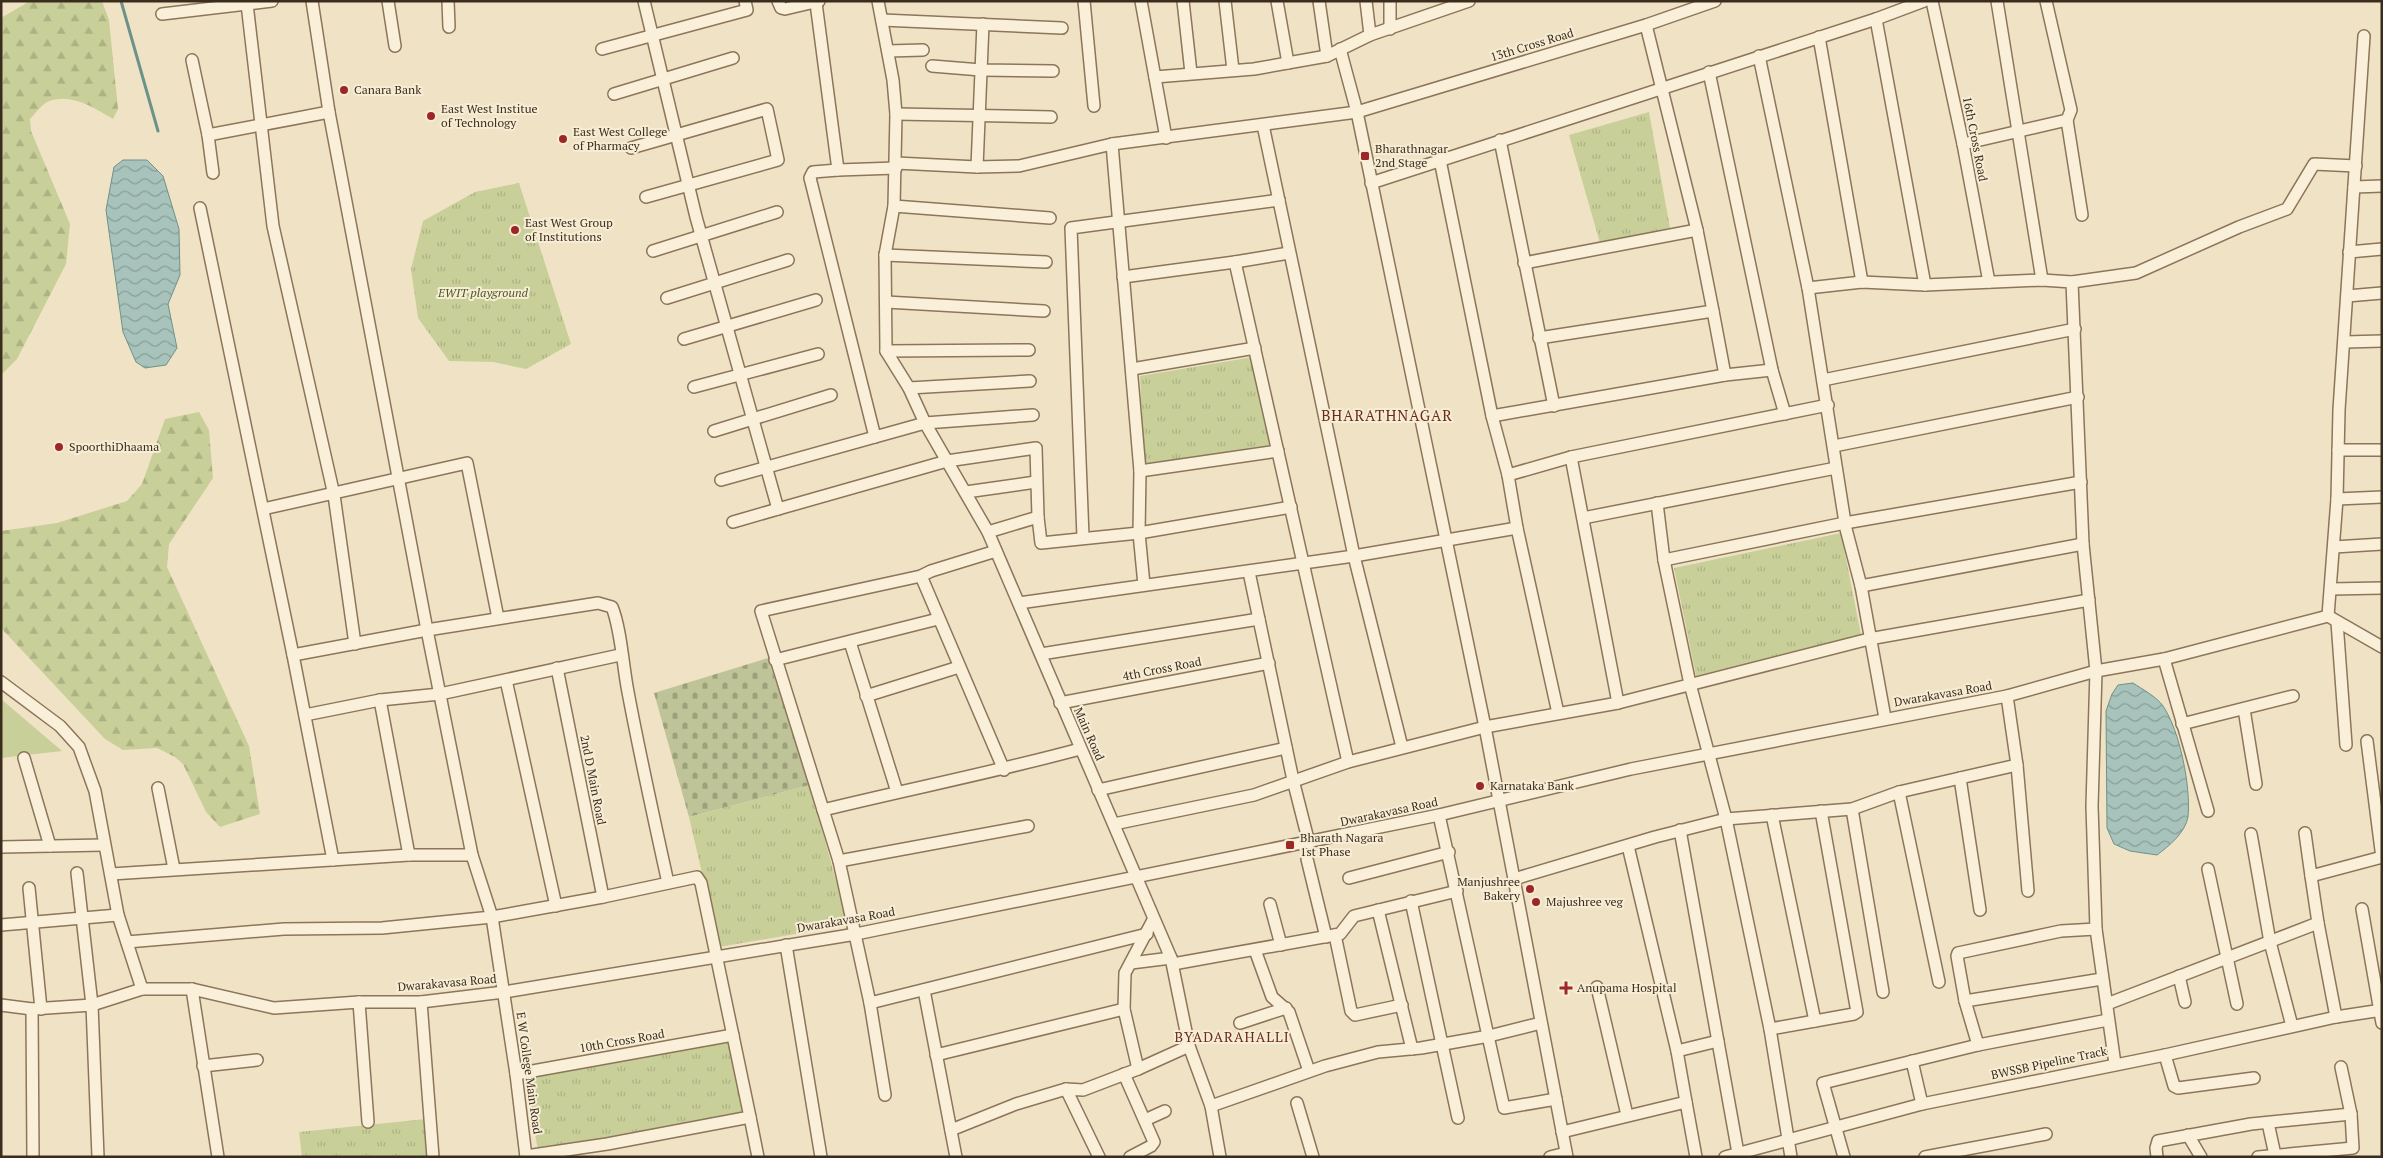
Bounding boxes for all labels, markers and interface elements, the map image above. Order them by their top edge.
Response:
street label: 13th Cross Road [1488,25,1576,64]
place label: Canara Bank [354,82,422,97]
marker: Canara Bank [338,84,350,96]
street label: 16th Cross Road [1960,95,1991,183]
place label: East West Institue of Technology [441,101,538,130]
marker: East West Institue of Technology [425,110,437,122]
place label: East West College of Pharmacy [573,124,667,153]
marker: East West College of Pharmacy [557,133,569,145]
place label: Bharathnagar 2nd Stage [1375,141,1448,170]
marker: Bharathnagar 2nd Stage [1359,150,1371,162]
place label: East West Group of Institutions [525,215,613,244]
marker: East West Group of Institutions [509,224,521,236]
park label: EWIT playground [437,285,529,300]
district label: BHARATHNAGAR [1321,405,1453,425]
place label: SpoorthiDhaama [69,439,159,454]
marker: SpoorthiDhaama [53,441,65,453]
street label: 4th Cross Road [1121,653,1203,683]
street label: Dwarakavasa Road [1893,677,1993,710]
street label: Main Road [1071,705,1108,763]
street label: 2nd D Main Road [577,734,610,827]
place label: Karnataka Bank [1490,778,1575,793]
marker: Karnataka Bank [1474,780,1486,792]
street label: Dwarakavasa Road [1339,794,1439,829]
place label: Bharath Nagara 1st Phase [1300,830,1383,859]
marker: Bharath Nagara 1st Phase [1284,839,1296,851]
place label: Manjushree Bakery [1457,874,1521,903]
marker: Manjushree Bakery [1524,883,1536,895]
place label: Majushree veg [1546,894,1624,909]
marker: Majushree veg [1530,896,1542,908]
street label: Dwarakavasa Road [796,903,896,936]
street label: Dwarakavasa Road [397,971,497,994]
place label: Anupama Hospital [1577,980,1677,995]
marker: Anupama Hospital [1559,981,1573,995]
street label: E W College Main Road [513,1011,546,1135]
street label: 10th Cross Road [578,1026,666,1055]
district label: BYADARAHALLI [1174,1027,1290,1046]
street label: BWSSB Pipeline Track [1990,1043,2109,1082]

